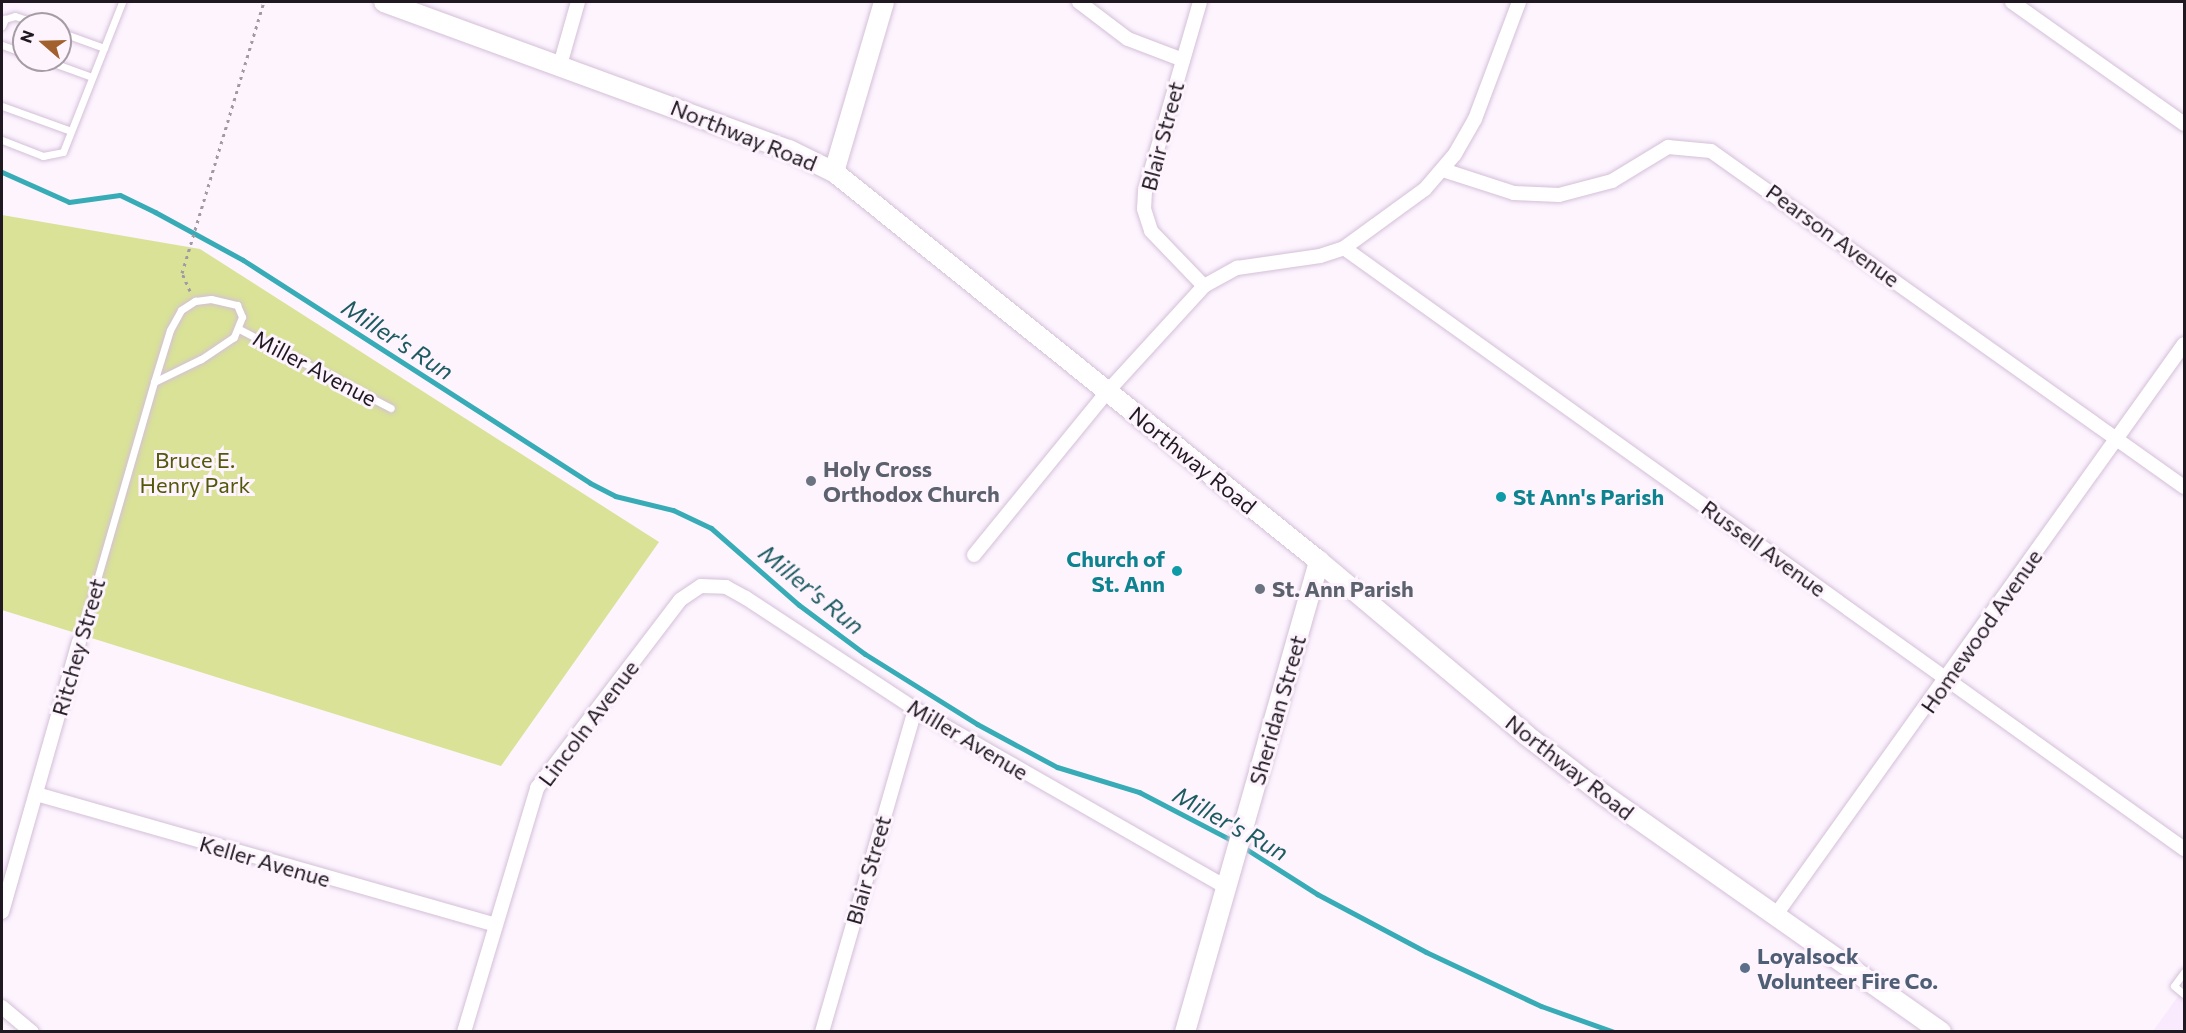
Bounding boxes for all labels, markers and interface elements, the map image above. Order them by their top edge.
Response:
north arrow [12,12,72,72]
text: N [16,27,37,45]
street label: Blair Street [1135,78,1189,194]
street label: Northway Road [667,94,821,176]
street label: Pearson Avenue [1761,178,1905,292]
water label: Miller's Run [337,292,459,386]
street label: Miller Avenue [249,324,381,412]
street label: Northway Road [1124,401,1262,519]
park label: Bruce E. Henry Park [139,446,251,498]
place label: Holy Cross Orthodox Church [823,455,1000,506]
marker: Holy Cross Orthodox Church [804,474,818,488]
place label: St Ann's Parish [1513,484,1664,510]
marker: St Ann's Parish [1494,490,1508,504]
street label: Russell Avenue [1697,494,1831,602]
water label: Miller's Run [754,538,870,640]
street label: Homewood Avenue [1915,544,2047,718]
place label: Church of St. Ann [1066,545,1165,596]
marker: Church of St. Ann [1170,564,1184,578]
street label: Ritchey Street [46,575,110,719]
place label: St. Ann Parish [1272,576,1414,602]
marker: St. Ann Parish [1253,582,1267,596]
street label: Sheridan Street [1243,632,1311,788]
street label: Lincoln Avenue [532,655,644,791]
street label: Miller Avenue [903,693,1033,785]
street label: Northway Road [1501,709,1639,825]
water label: Miller's Run [1168,780,1294,866]
street label: Blair Street [840,812,896,928]
street label: Keller Avenue [197,830,333,892]
place label: Loyalsock Volunteer Fire Co. [1757,942,1938,993]
marker: Loyalsock Volunteer Fire Co. [1738,961,1752,975]

